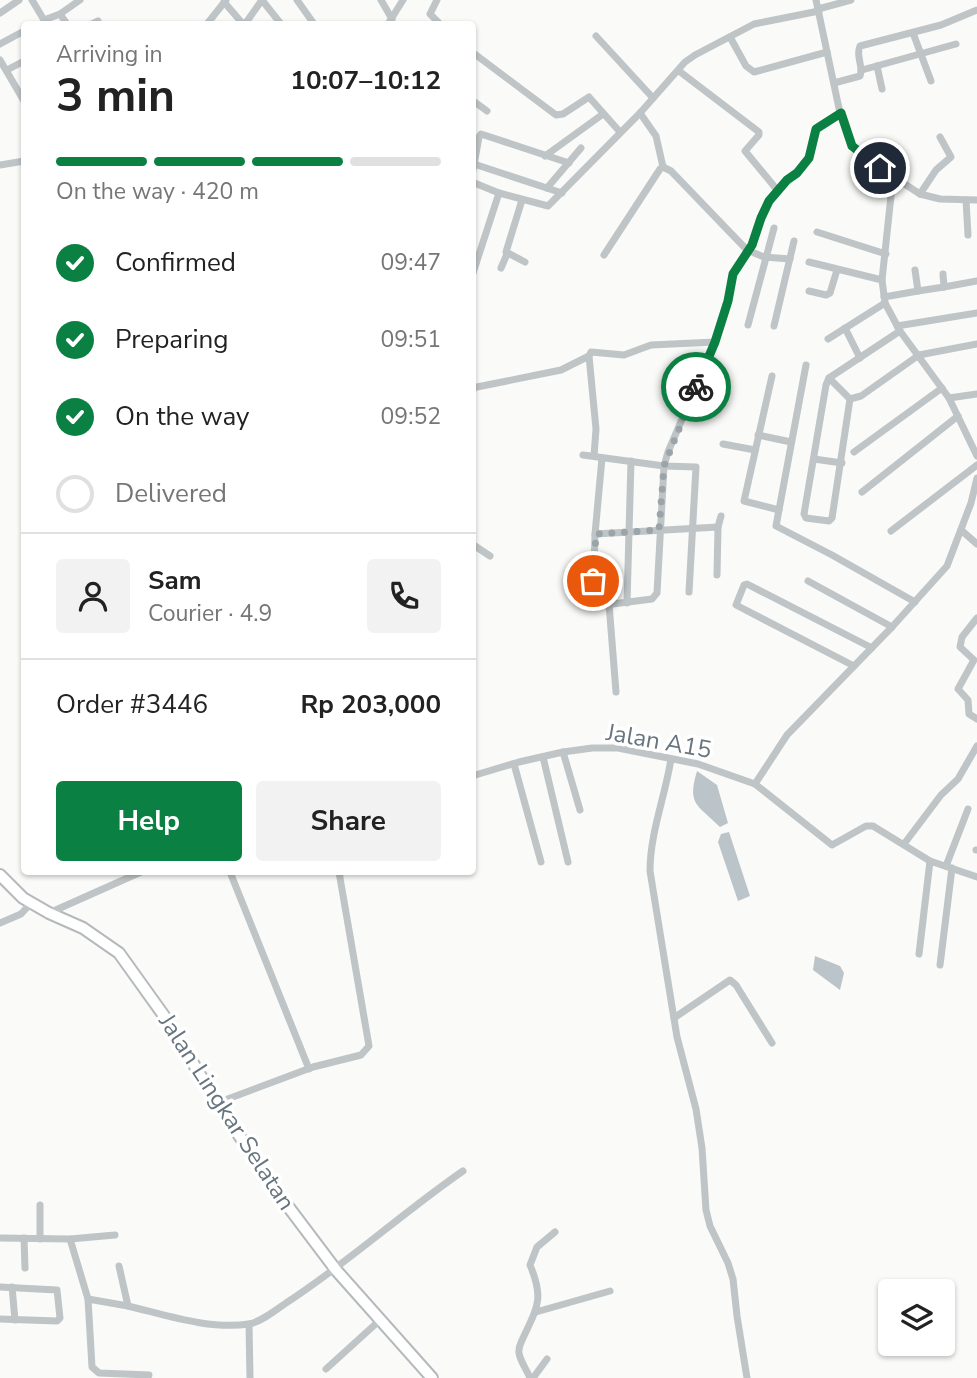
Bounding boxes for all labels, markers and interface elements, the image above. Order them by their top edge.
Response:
text: Arriving in [56,39,163,70]
text: 10:07–10:12 [290,63,441,98]
text: 3 min [56,64,175,127]
pin [850,138,910,198]
icon: home [861,149,899,187]
text: On the way · 420 m [56,176,259,207]
icon: check [56,244,94,282]
text: Confirmed [115,245,236,280]
text: 09:47 [381,247,441,278]
icon: check [56,321,94,359]
text: Preparing [115,322,228,357]
text: 09:51 [381,324,441,355]
courier [661,352,731,422]
icon: bike [677,368,715,406]
icon: check [56,398,94,436]
text: On the way [115,399,249,434]
text: 09:52 [381,401,441,432]
text: Delivered [115,476,227,511]
pin [563,551,623,611]
button: person [56,559,130,633]
button: phone [367,559,441,633]
icon: bag [574,562,612,600]
text: Sam [148,563,201,598]
text: Courier · 4.9 [148,598,272,629]
text: Order #3446 [56,687,208,722]
text: Rp 203,000 [300,687,441,722]
street label: Jalan A15 [603,716,714,766]
button: Help [56,781,242,861]
button: Share [256,781,441,861]
street label: Jalan Lingkar Selatan [151,1007,302,1216]
map controls [878,1279,955,1356]
button: layers [878,1279,955,1356]

